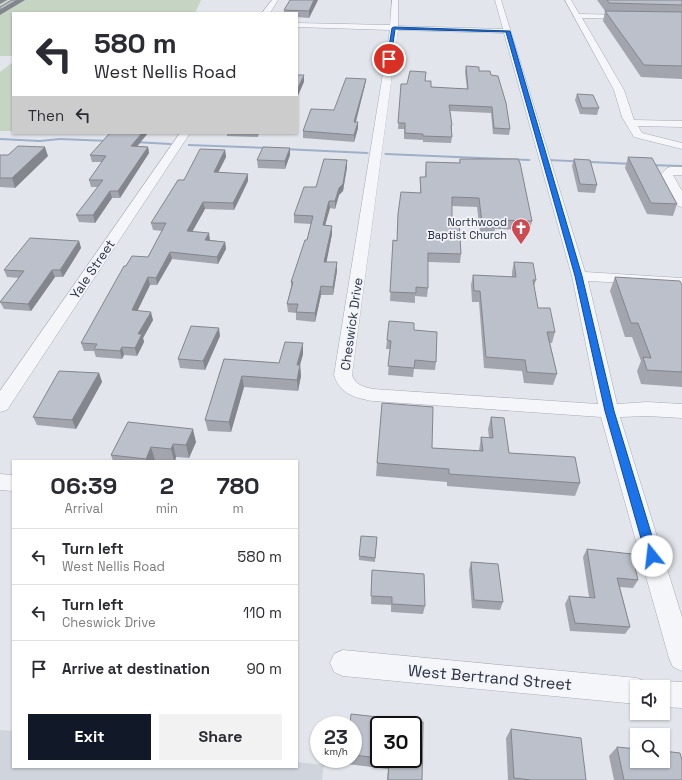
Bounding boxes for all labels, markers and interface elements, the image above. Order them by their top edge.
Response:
text: 580 m [94,25,177,61]
icon: left [28,28,80,80]
pin [372,42,406,76]
icon: arrive [378,48,400,70]
text: West Nellis Road [94,60,236,83]
icon: left [72,104,94,126]
text: Then [28,106,64,125]
place label: Northwood Baptist Church [428,215,507,242]
church icon: Northwood Baptist Church [510,217,532,245]
street label: Yale Street [66,236,119,302]
street label: Cheswick Drive [337,277,366,372]
text: 06:39 [50,470,117,501]
text: 2 [160,470,174,501]
text: 780 [216,470,260,501]
text: Arrival [65,500,103,517]
text: min [156,500,178,517]
text: m [232,500,244,517]
position arrow [631,535,673,577]
text: Turn left [62,539,124,558]
icon: left [28,546,50,568]
text: 580 m [237,547,282,566]
text: West Nellis Road [62,558,165,575]
text: Turn left [62,595,124,614]
icon: left [28,602,50,624]
text: 110 m [243,603,282,622]
text: Cheswick Drive [62,614,156,631]
icon: arrive [28,658,50,680]
text: Arrive at destination [62,659,210,678]
text: 90 m [246,659,282,678]
street label: West Bertrand Street [407,660,573,695]
map controls [630,680,670,768]
button: sound [630,680,670,720]
button: Exit [28,714,151,760]
button: Share [159,714,282,760]
speed limit sign: 30 [370,716,422,768]
text: 23 [324,724,348,750]
button: search [630,728,670,768]
text: km/h [324,745,348,758]

